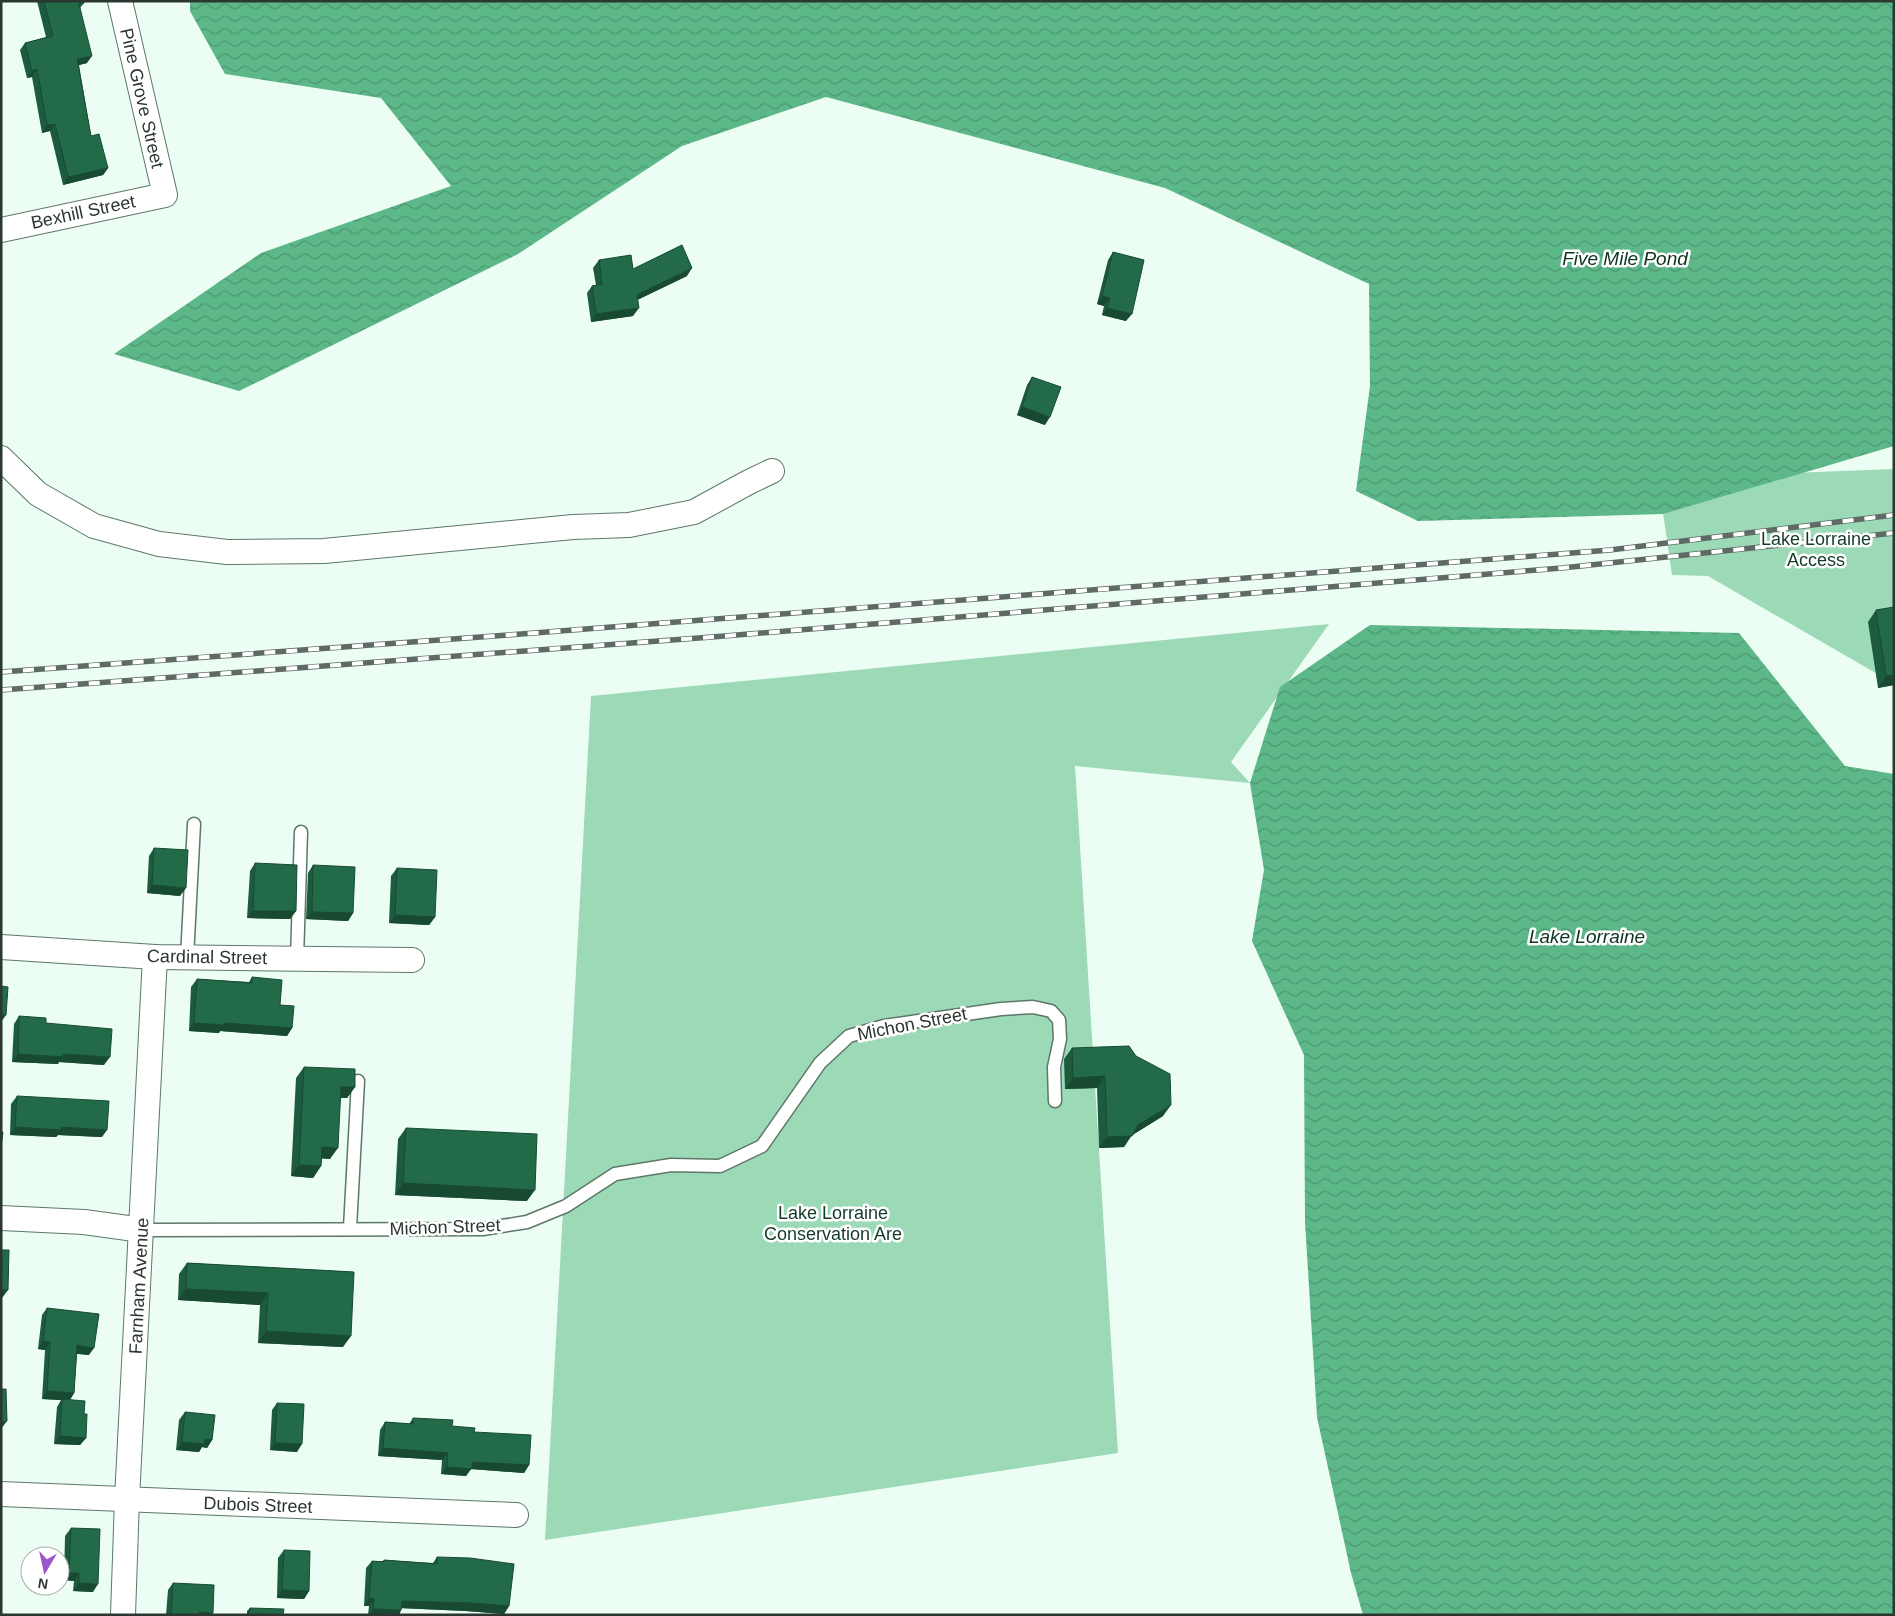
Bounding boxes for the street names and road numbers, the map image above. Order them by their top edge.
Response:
street label: Pine Grove Street [116,26,168,170]
street label: Bexhill Street [29,191,137,233]
street label: Cardinal Street [147,946,267,968]
street label: Michon Street [856,1004,968,1044]
street label: Michon Street [389,1215,501,1239]
street label: Farnham Avenue [125,1217,153,1355]
street label: Dubois Street [203,1493,313,1517]

